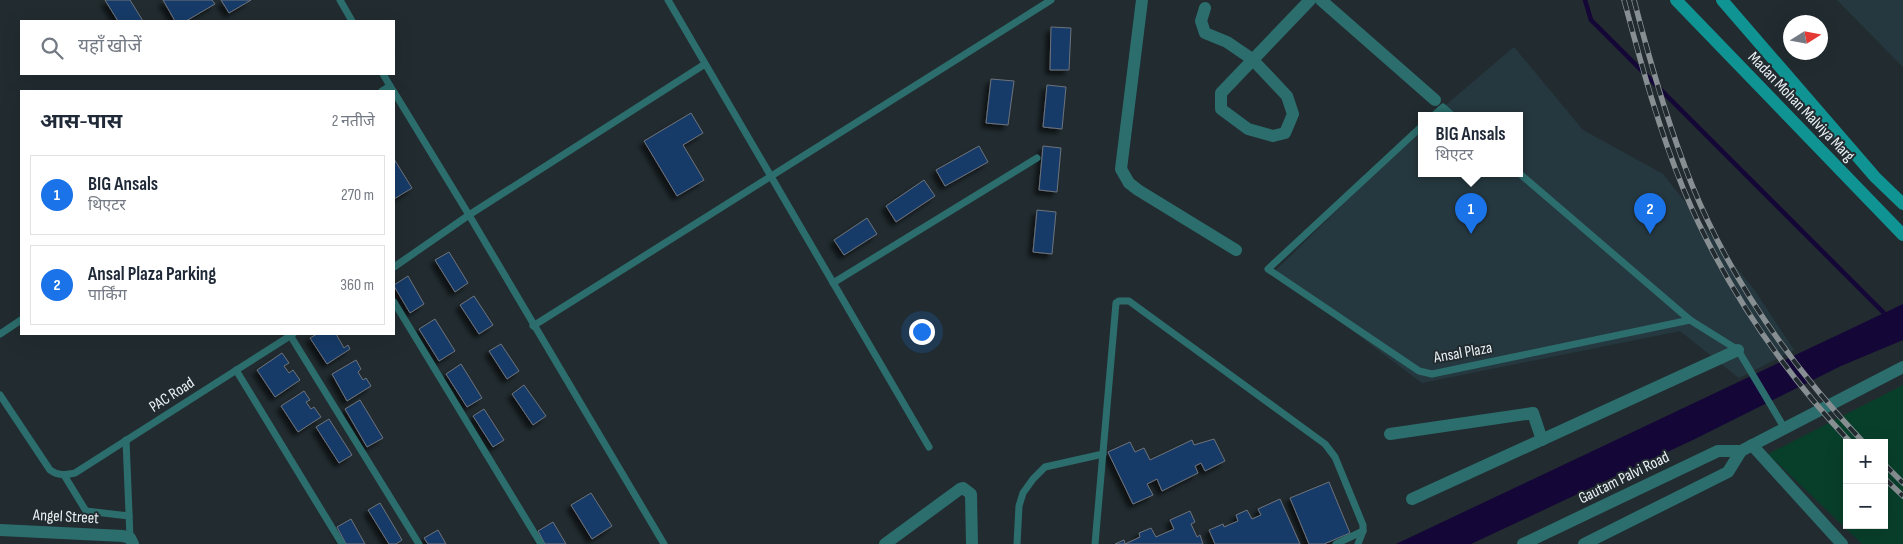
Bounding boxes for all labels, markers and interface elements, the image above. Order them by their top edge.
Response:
north arrow [1783,15,1828,60]
search box [20,20,395,75]
icon: search [38,34,66,62]
text: यहाँ खोजें [78,35,142,58]
street label: Madan Mohan Malviya Marg [1744,48,1858,166]
text: आस-पास [40,109,122,134]
text: 2 नतीजे [332,112,375,131]
popup [1418,112,1523,177]
text: BIG Ansals [1435,123,1506,146]
text: थिएटर [1435,146,1473,165]
text: BIG Ansals [88,173,158,196]
text: 1 [54,186,60,205]
text: 270 m [341,186,374,205]
pin: 1 [1455,193,1487,234]
pin: 2 [1634,193,1666,234]
text: थिएटर [88,196,126,215]
text: Ansal Plaza Parking [88,263,216,286]
text: 2 [53,276,61,295]
text: 360 m [340,276,374,295]
text: पार्किंग [88,286,127,305]
your location [909,319,935,345]
street label: Ansal Plaza [1431,339,1494,368]
street label: PAC Road [146,373,198,417]
map controls [1843,439,1888,529]
button: + [1843,439,1888,484]
street label: Gautam Palvi Road [1576,448,1672,508]
button: − [1843,484,1888,529]
street label: Angel Street [32,506,100,528]

